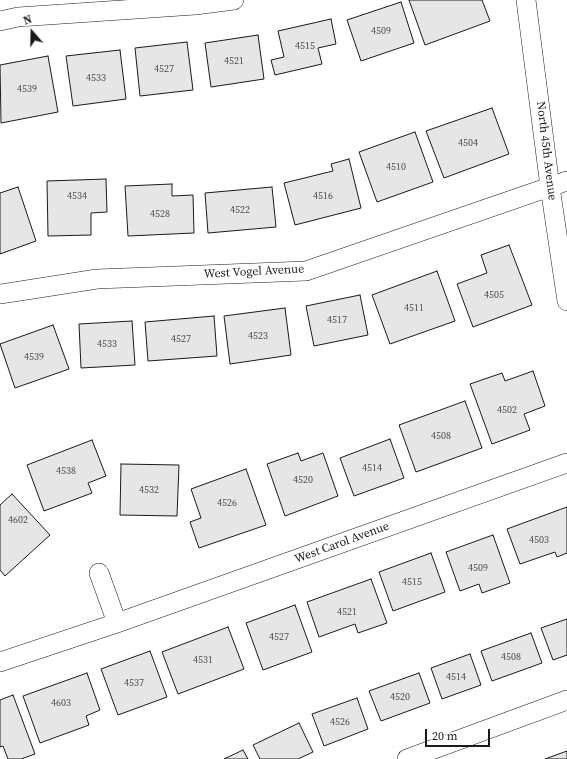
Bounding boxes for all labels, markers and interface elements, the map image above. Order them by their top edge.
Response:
north arrow [12,12,52,52]
text: N [21,12,34,29]
house number: 4509 [371,25,391,37]
house number: 4515 [295,40,315,52]
house number: 4521 [224,55,244,67]
house number: 4527 [154,63,174,75]
house number: 4533 [86,72,106,84]
house number: 4539 [17,83,37,95]
street label: North 45th Avenue [533,101,559,201]
house number: 4504 [458,137,478,149]
house number: 4510 [386,161,406,173]
house number: 4534 [67,190,87,202]
house number: 4516 [313,190,333,202]
house number: 4522 [230,204,250,216]
house number: 4528 [150,208,170,220]
street label: West Vogel Avenue [203,262,305,282]
house number: 4505 [484,289,504,301]
house number: 4511 [404,302,424,314]
house number: 4517 [327,314,347,326]
house number: 4523 [248,330,268,342]
house number: 4527 [171,333,191,345]
house number: 4533 [97,338,117,350]
house number: 4539 [24,351,44,363]
house number: 4502 [497,404,517,416]
house number: 4508 [431,430,451,442]
house number: 4514 [362,462,382,474]
house number: 4538 [56,465,76,477]
house number: 4520 [293,474,313,486]
house number: 4532 [139,484,159,496]
house number: 4526 [217,497,237,509]
house number: 4602 [8,514,28,526]
street label: West Carol Avenue [293,519,391,567]
house number: 4503 [529,534,549,546]
house number: 4509 [468,562,488,574]
house number: 4515 [402,576,422,588]
house number: 4521 [337,606,357,618]
house number: 4527 [269,631,289,643]
house number: 4508 [501,651,521,663]
house number: 4531 [193,654,213,666]
house number: 4514 [446,671,466,683]
house number: 4537 [124,677,144,689]
house number: 4520 [390,691,410,703]
house number: 4603 [51,697,71,709]
house number: 4526 [330,716,350,728]
scale bar [427,721,492,747]
text: 20 m [432,728,458,744]

